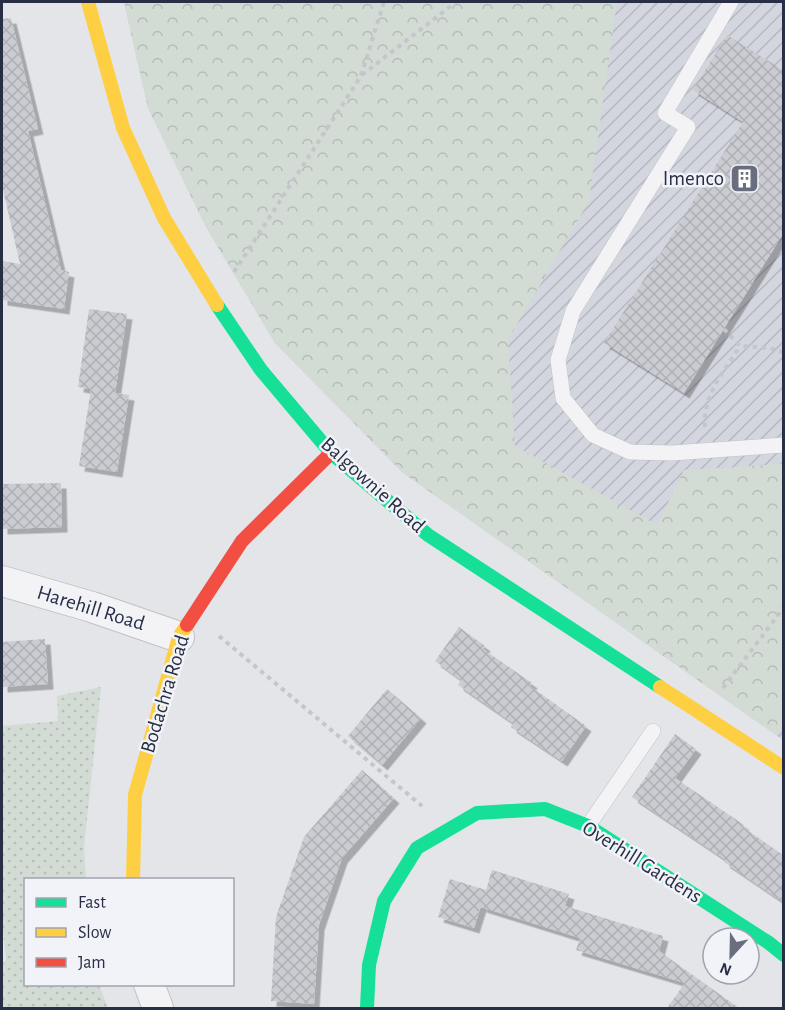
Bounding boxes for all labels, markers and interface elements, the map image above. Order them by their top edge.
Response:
building icon: Imenco [729,162,761,194]
place label: Imenco [663,168,724,189]
street label: Balgownie Road [317,433,429,537]
street label: Harehill Road [35,582,147,634]
street label: Bodachra Road [137,632,193,756]
street label: Overhill Gardens [579,817,705,907]
legend [24,878,234,986]
text: Fast [78,894,106,912]
text: Slow [78,924,111,942]
north arrow [701,926,761,986]
text: Jam [78,954,106,972]
text: N [718,959,734,978]

